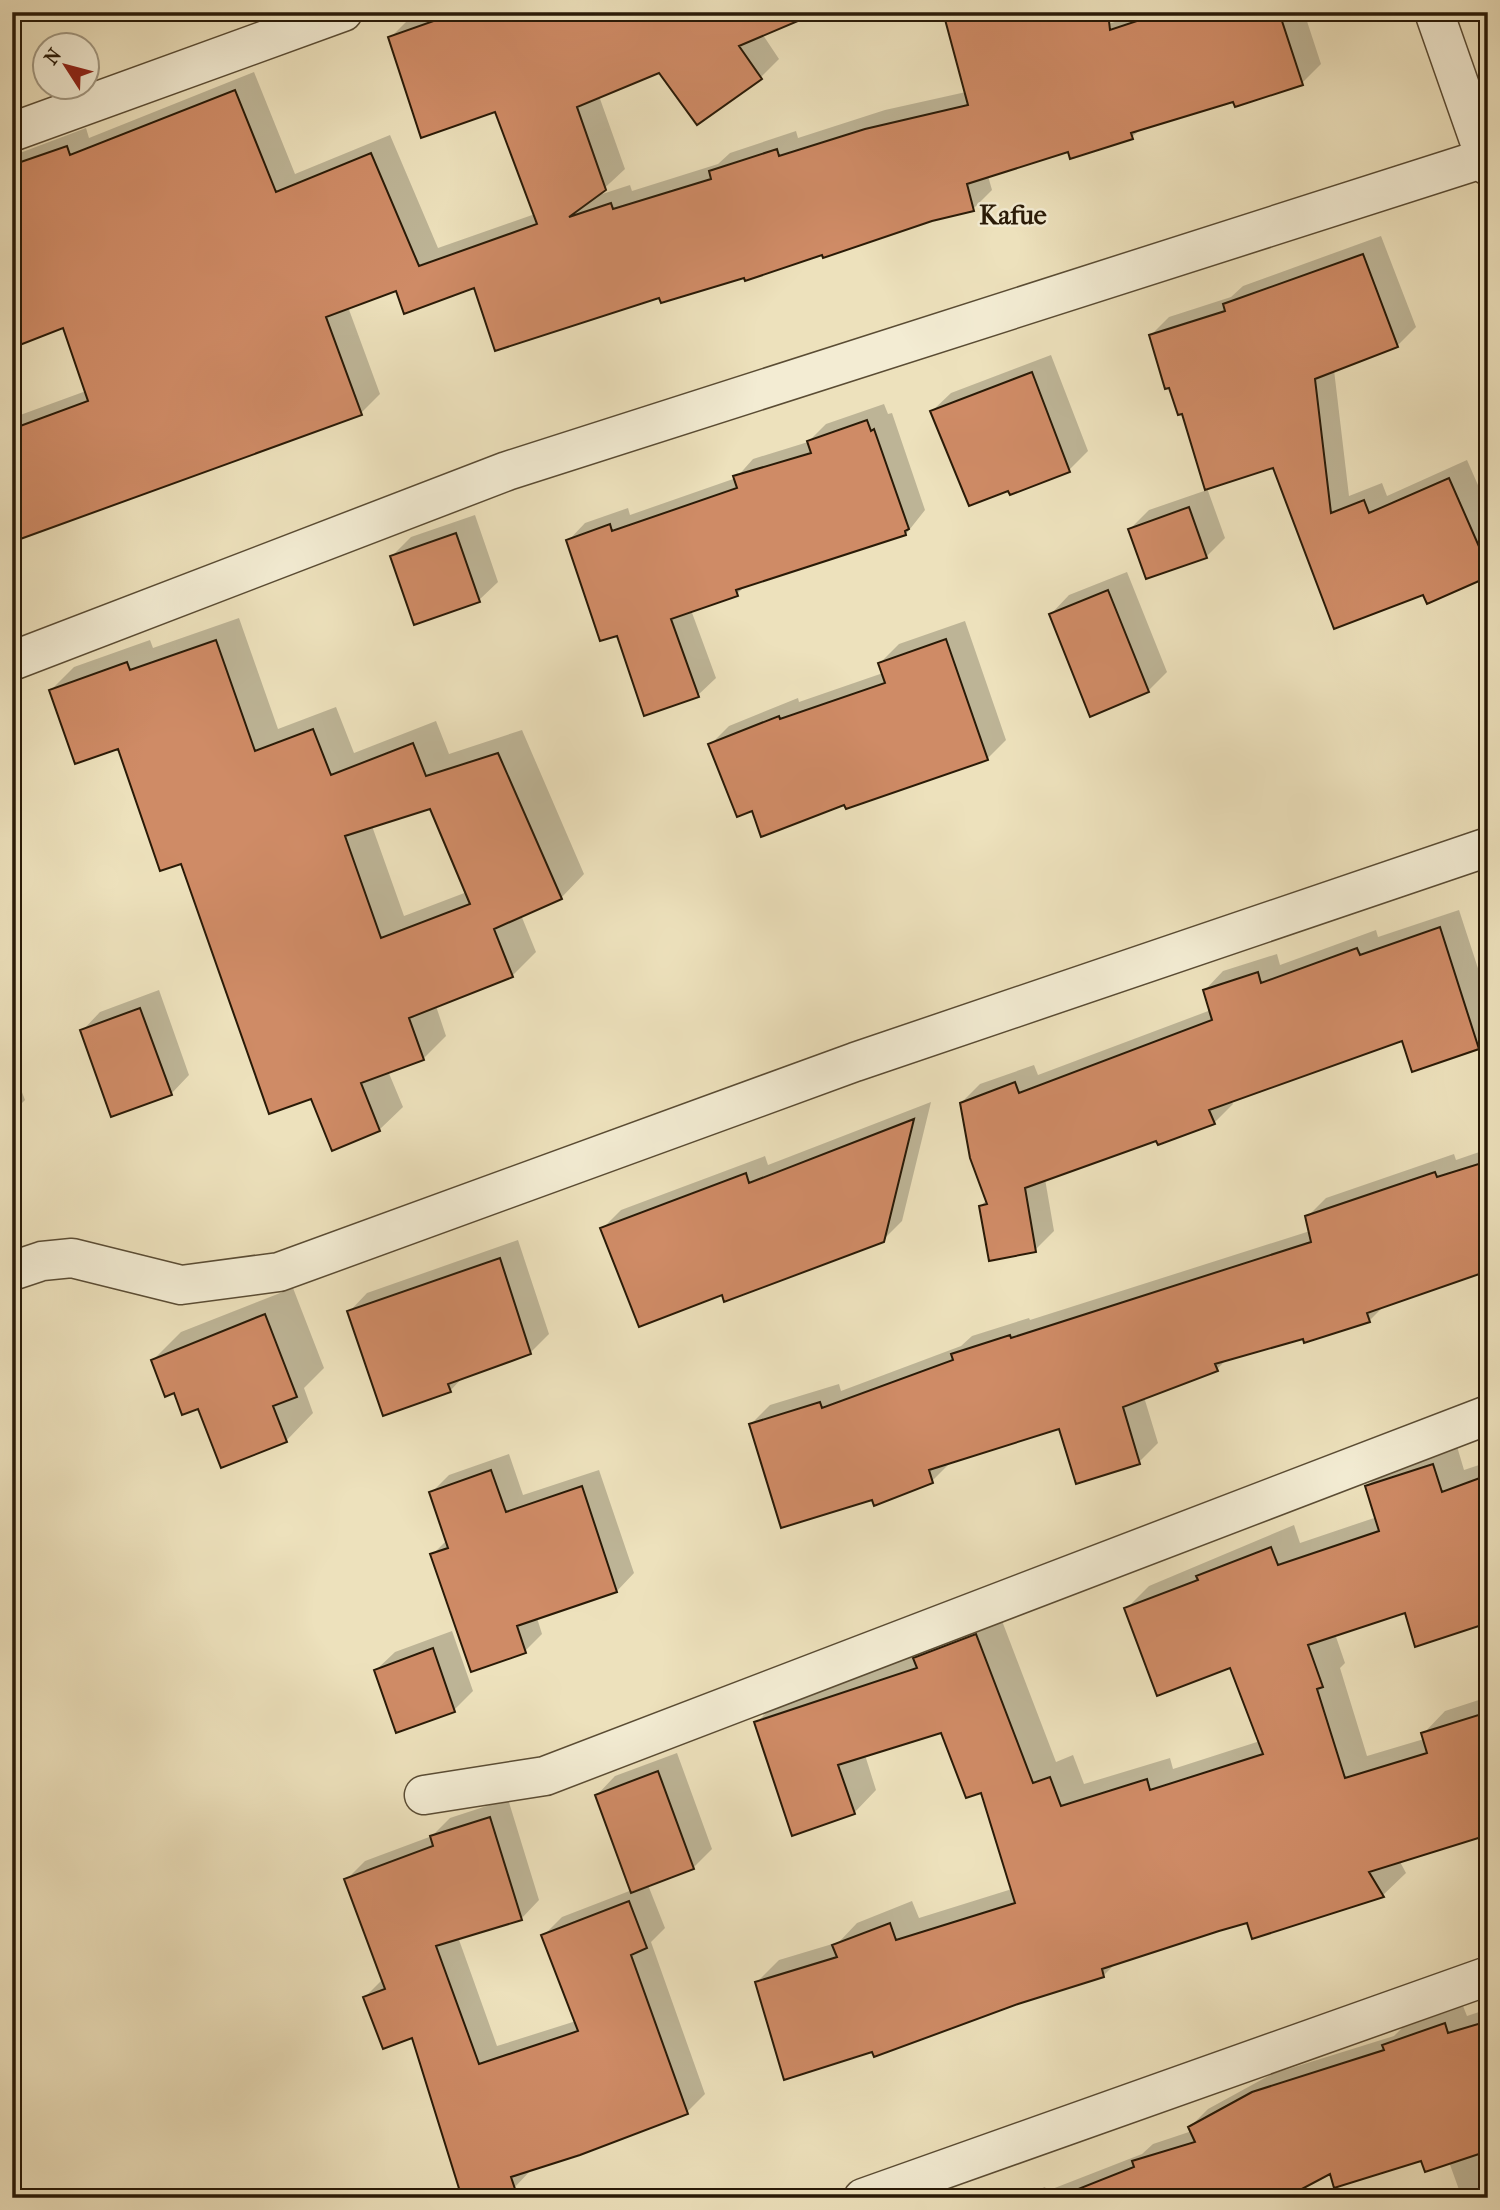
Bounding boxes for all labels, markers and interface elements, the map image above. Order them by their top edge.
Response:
north arrow [32,32,102,102]
text: N [40,44,67,69]
district label: Kafue [979,200,1047,231]

